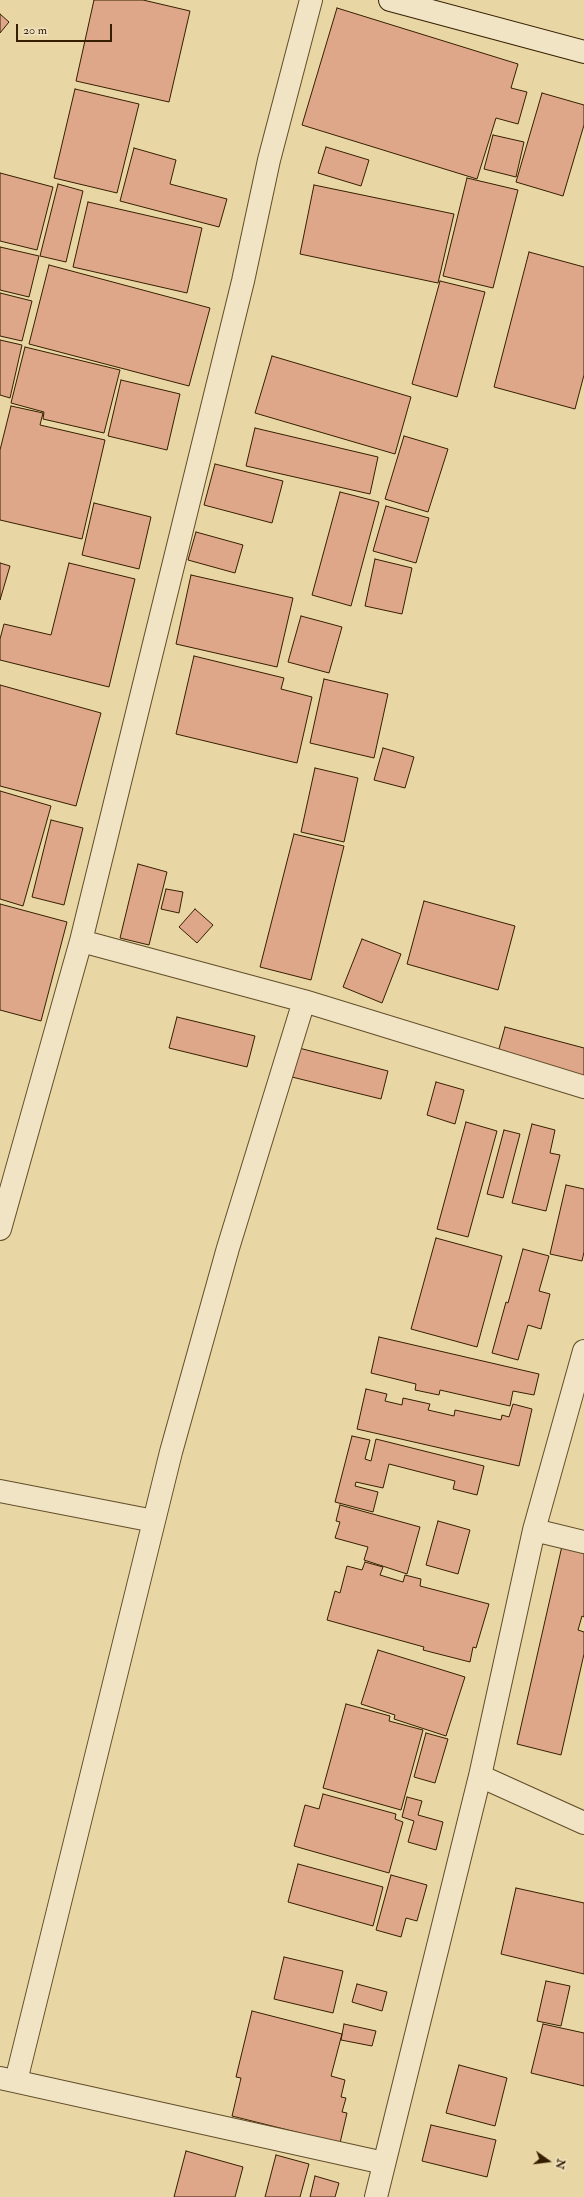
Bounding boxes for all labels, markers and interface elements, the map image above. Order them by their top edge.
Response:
scale bar [18,16,114,42]
text: 20 m [23,23,47,38]
north arrow [528,2141,568,2181]
text: N [553,2158,568,2170]

